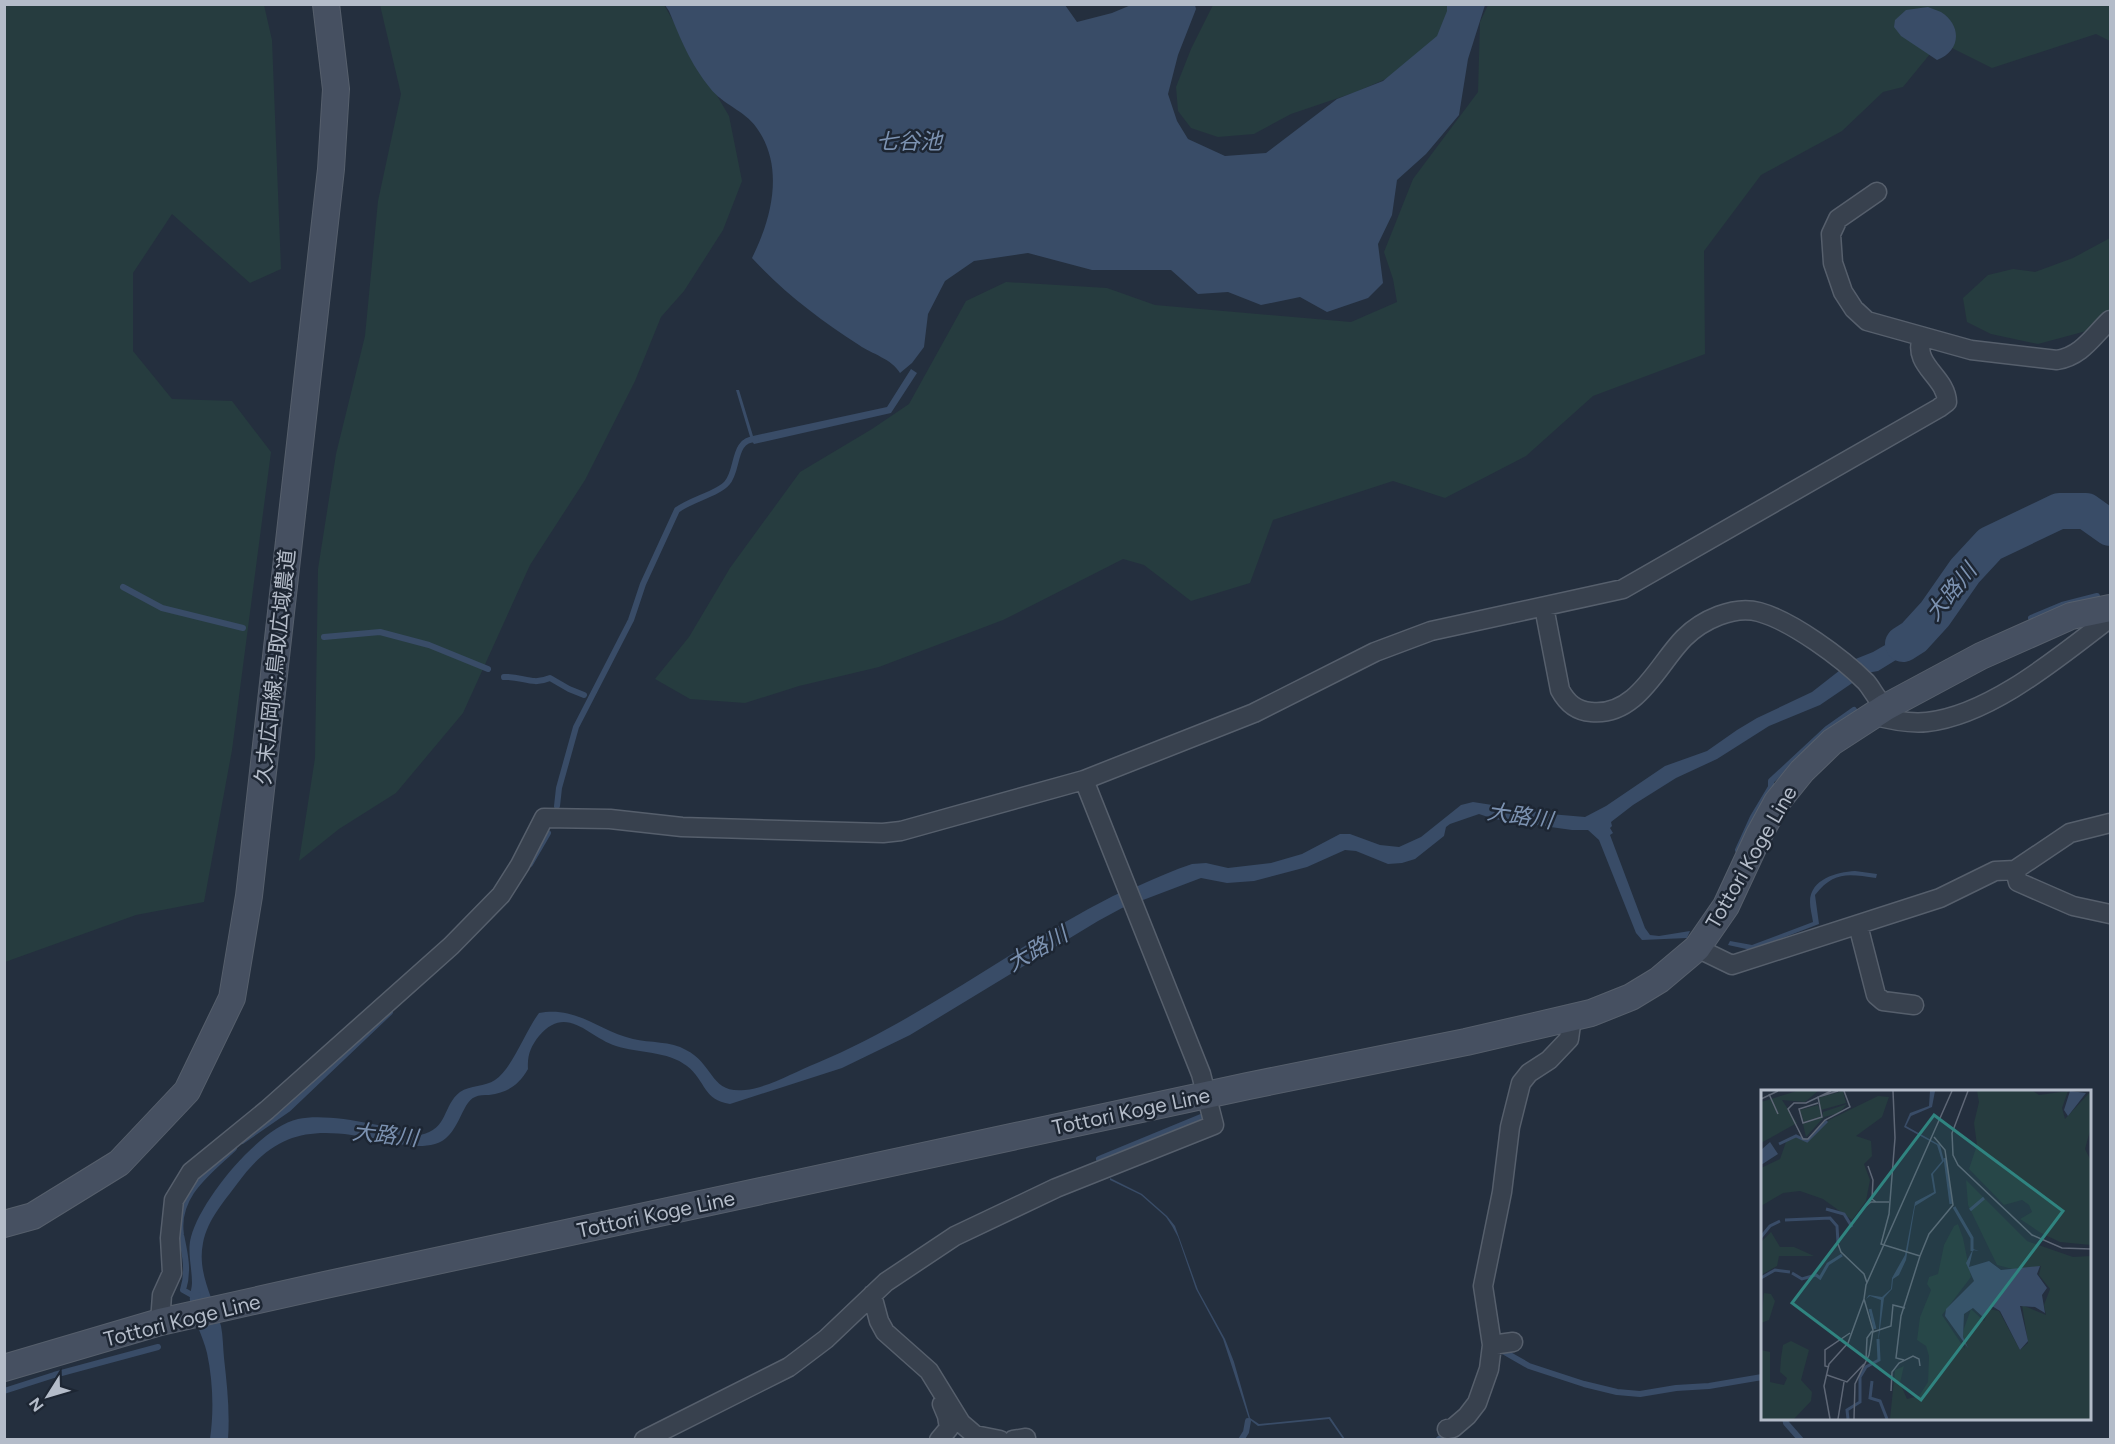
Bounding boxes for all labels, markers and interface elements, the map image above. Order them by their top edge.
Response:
water label: 七谷池 [876,128,944,155]
street label: 久末広岡線;鳥取広域農道 [250,548,300,786]
water label: 大路川 [1920,556,1984,626]
street label: Tottori Koge Line [1700,781,1802,933]
water label: 大路川 [1485,798,1557,834]
water label: 大路川 [1002,920,1074,977]
street label: Tottori Koge Line [1050,1082,1212,1140]
inset map [1761,1090,2091,1420]
water label: 大路川 [351,1118,421,1152]
street label: Tottori Koge Line [575,1185,737,1243]
street label: Tottori Koge Line [101,1288,263,1352]
north arrow [18,1366,78,1426]
text: N [25,1394,48,1415]

